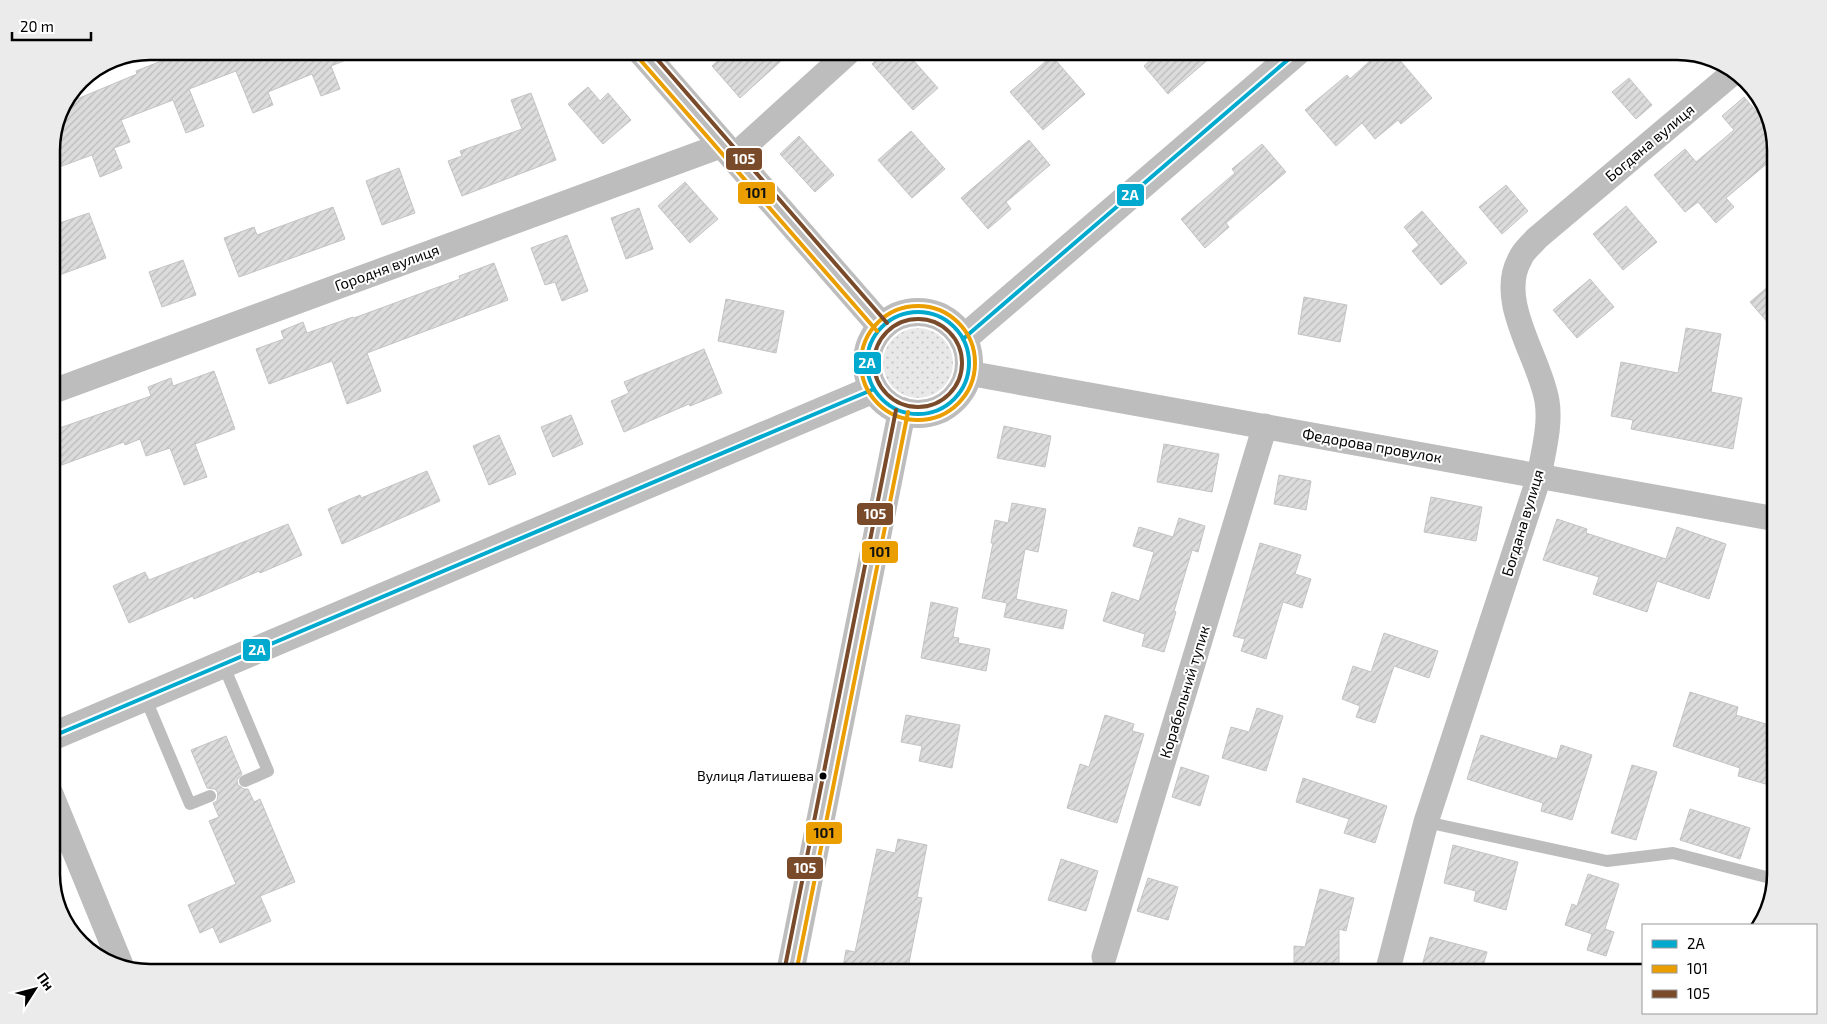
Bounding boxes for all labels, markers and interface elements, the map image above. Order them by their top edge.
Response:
scale bar [12,10,91,42]
text: 20 m [20,17,54,35]
street label: Богдана вулиця [1601,100,1698,186]
line badge: 105 [725,147,763,171]
text: 105 [733,150,756,167]
line badge: 101 [737,181,776,205]
line badge: 2А [1116,183,1145,207]
text: 101 [746,184,766,201]
text: 2А [1121,186,1139,203]
street label: Городня вулиця [332,240,442,295]
line badge: 2А [853,351,882,375]
text: 2А [858,354,876,371]
street label: Федорова провулок [1301,424,1443,467]
street label: Богдана вулиця [1497,467,1548,579]
line badge: 105 [856,502,894,526]
text: 105 [864,505,887,522]
line badge: 101 [861,540,899,564]
text: 101 [870,543,890,560]
street label: Корабельний тупик [1155,623,1214,761]
line badge: 2А [242,638,271,662]
text: 2А [248,641,266,658]
place label: Вулиця Латишева [697,767,814,784]
marker: Вулиця Латишева [818,771,828,781]
line badge: 101 [805,821,843,845]
text: 101 [814,824,834,841]
line badge: 105 [786,856,824,880]
text: 105 [794,859,817,876]
legend [1642,924,1817,1014]
text: 2А [1687,934,1705,952]
text: 101 [1687,959,1708,977]
north arrow [10,964,60,1014]
text: Пн [34,969,58,993]
text: 105 [1687,984,1710,1002]

